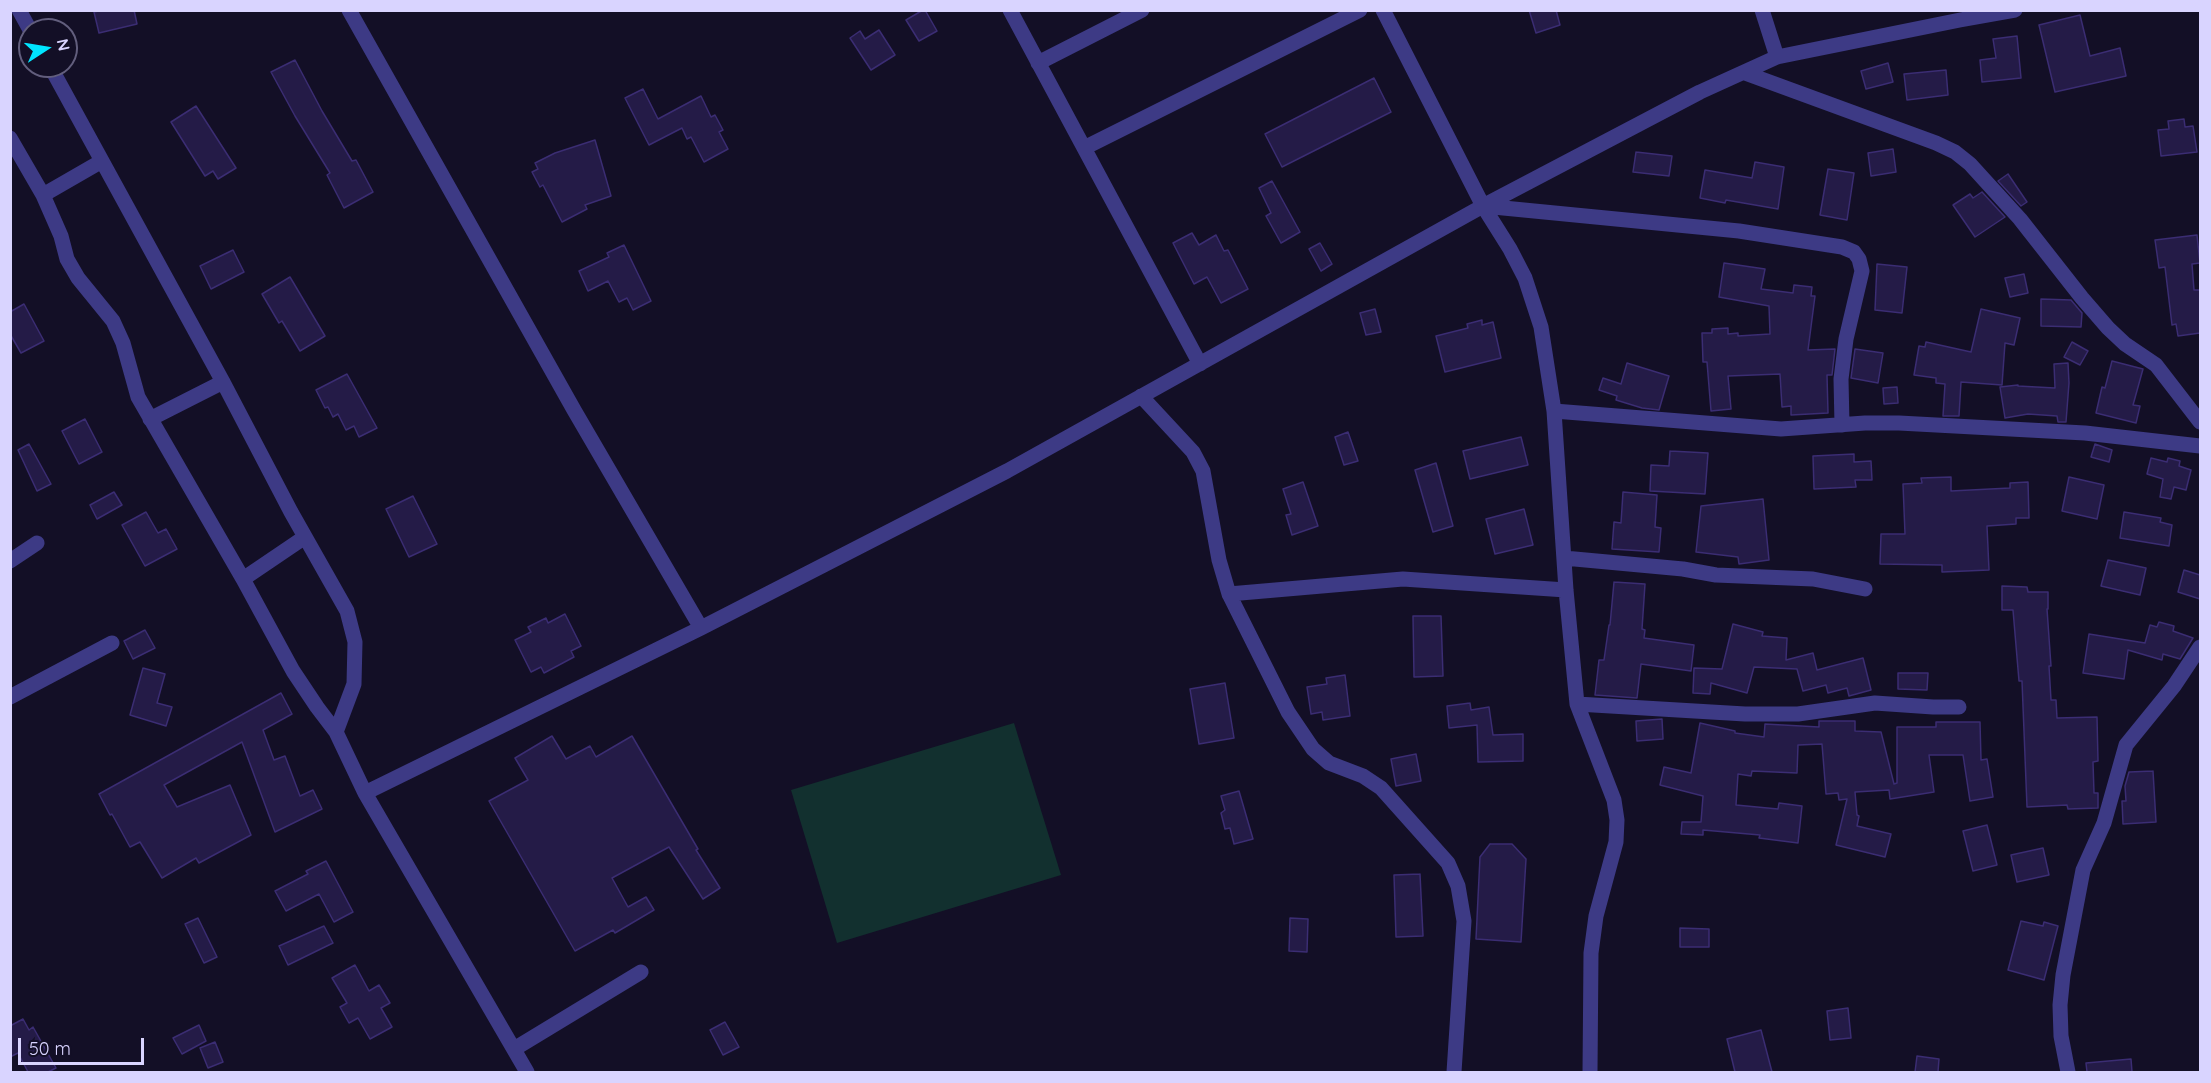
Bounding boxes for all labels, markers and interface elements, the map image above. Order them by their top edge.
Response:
north arrow [18,18,78,78]
text: N [53,37,75,52]
scale bar [21,1026,147,1064]
text: 50 m [29,1037,71,1060]

